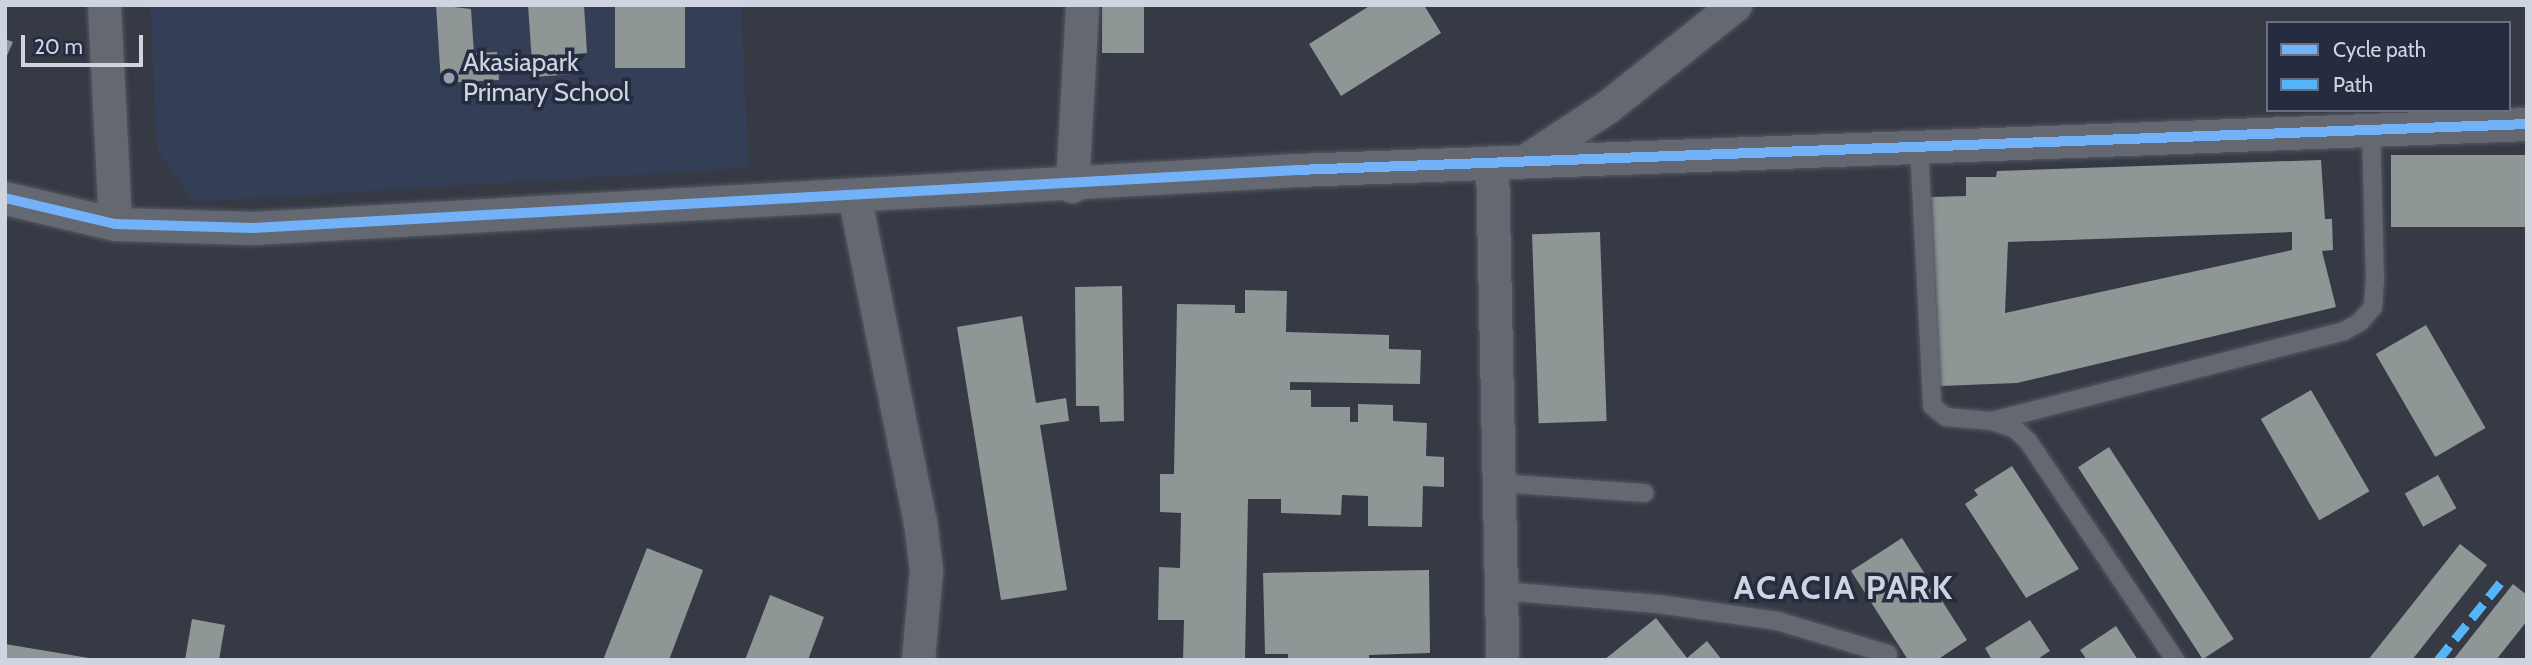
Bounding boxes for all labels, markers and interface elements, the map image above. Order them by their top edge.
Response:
scale bar [24,21,147,65]
legend [2266,21,2511,112]
text: 20 m [34,34,83,59]
text: Cycle path [2333,37,2426,62]
place label: Akasiapark Primary School [463,47,630,108]
marker: Akasiapark Primary School [441,70,457,86]
text: Path [2333,72,2373,97]
district label: ACACIA PARK [1735,568,1953,608]

